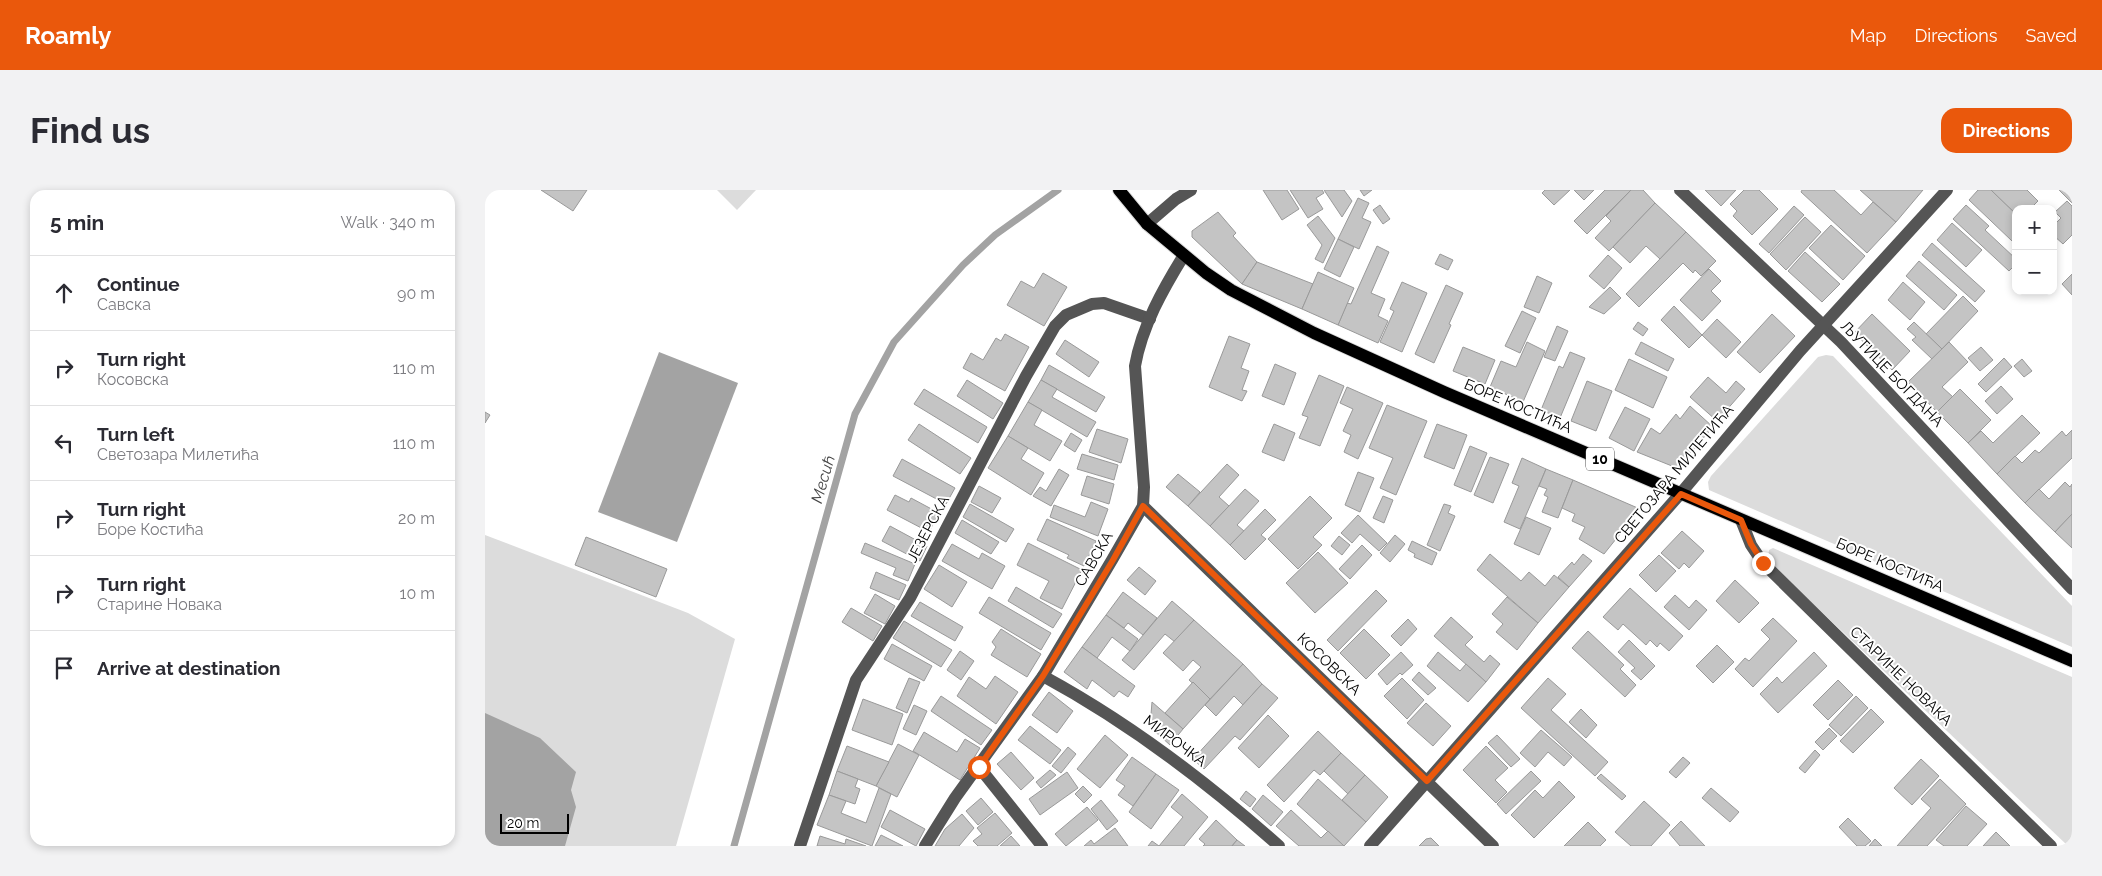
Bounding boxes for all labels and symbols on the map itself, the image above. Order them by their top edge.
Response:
street label: ЉУТИЦЕ БОГДАНА [1837,317,1947,431]
street label: БОРЕ КОСТИЋА [1461,375,1575,437]
street label: СВЕТОЗАРА МИЛЕТИЋА [1611,401,1737,547]
road number: 10 [1586,448,1614,470]
water label: Месић [807,453,839,505]
street label: ЈЕЗЕРСКА [903,493,953,565]
street label: САВСКА [1071,528,1117,590]
street label: БОРЕ КОСТИЋА [1833,534,1947,596]
route end [1752,552,1775,575]
street label: СТАРИНЕ НОВАКА [1846,623,1956,729]
street label: КОСОВСКА [1293,629,1365,699]
street label: МИРОЧКА [1140,711,1210,771]
route start [968,756,991,779]
scale bar [500,811,569,834]

